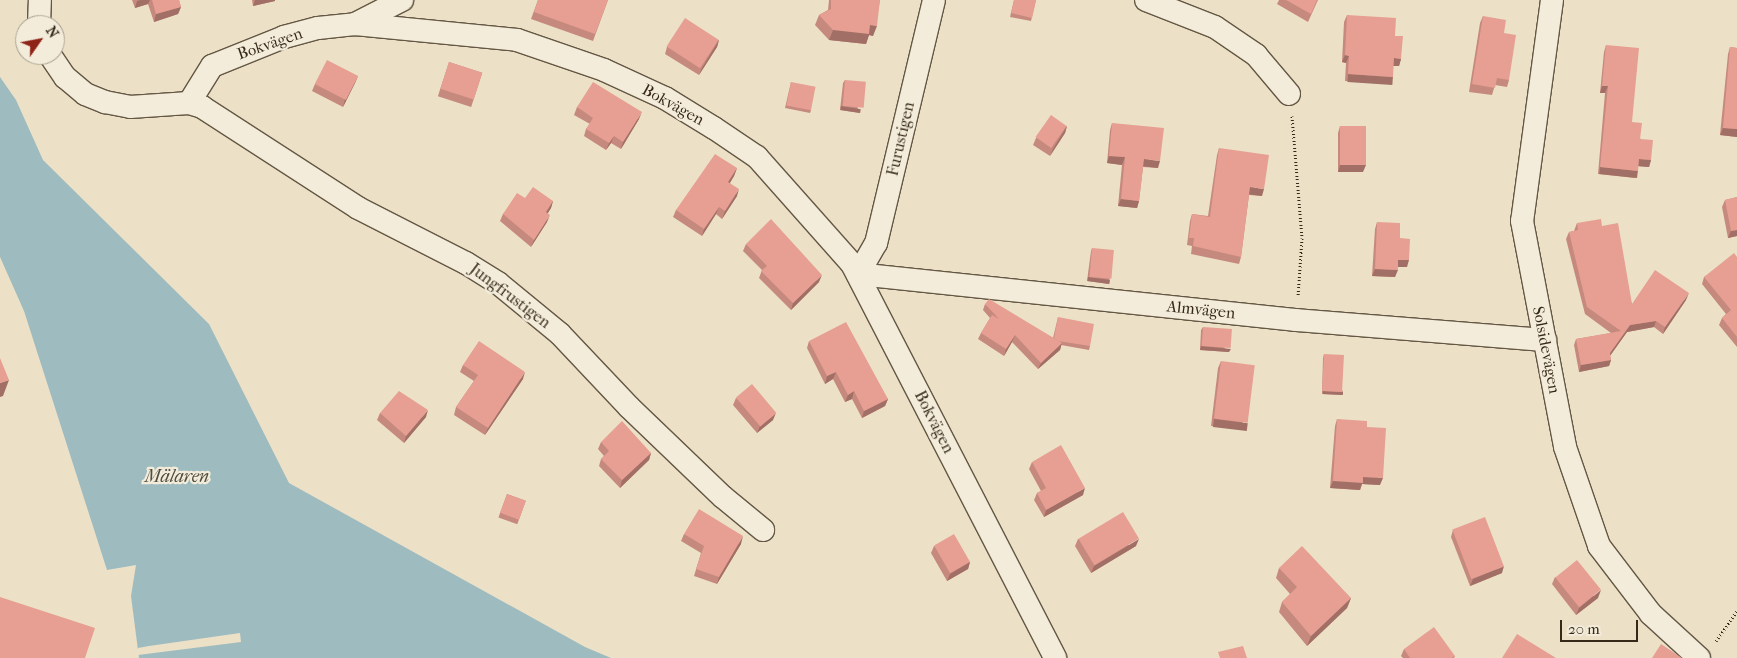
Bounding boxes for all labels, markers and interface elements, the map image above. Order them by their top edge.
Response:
north arrow [15,15,65,65]
text: N [42,23,62,41]
street label: Bokvägen [235,24,305,64]
street label: Bokvägen [639,80,707,130]
street label: Furustigen [883,100,919,178]
street label: Jungfrustigen [466,259,554,333]
street label: Almvägen [1166,297,1236,323]
street label: Solsidevägen [1528,305,1564,395]
street label: Bokvägen [910,387,958,457]
water label: Mälaren [145,466,209,488]
scale bar [1562,610,1640,642]
text: 20 m [1568,620,1600,638]

